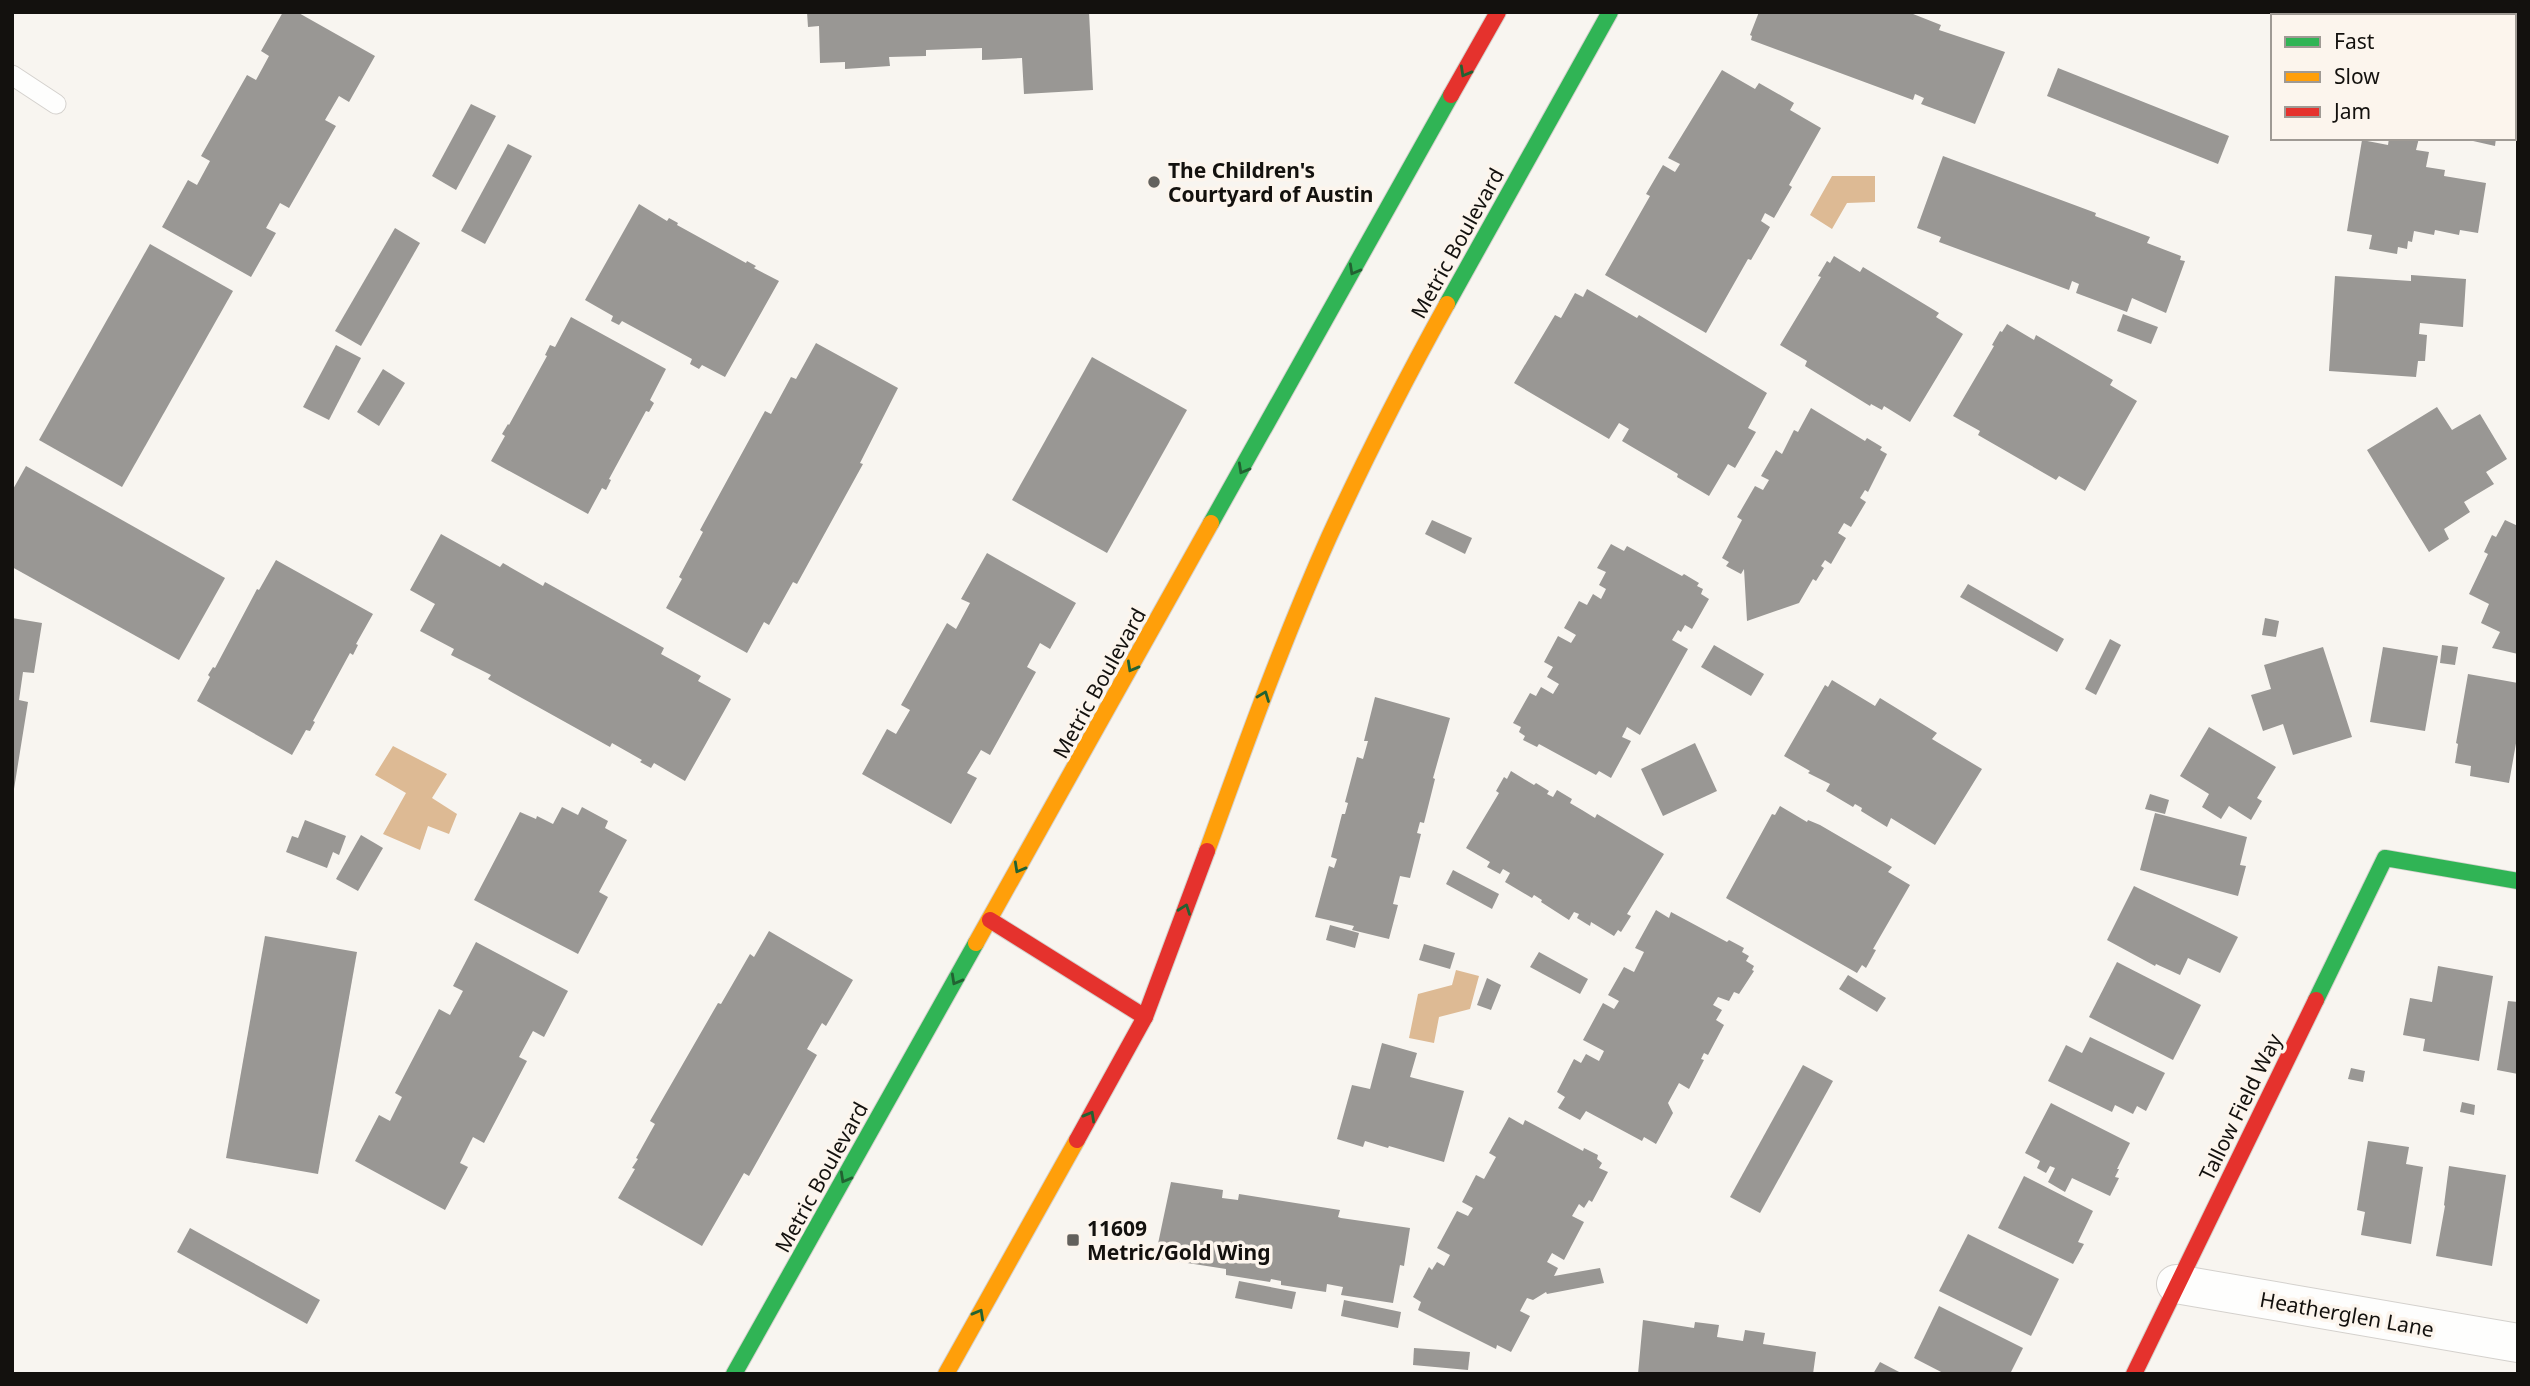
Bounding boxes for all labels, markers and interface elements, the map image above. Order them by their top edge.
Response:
legend [2271,14,2516,140]
text: Fast [2334,27,2375,55]
text: Slow [2334,62,2380,90]
one-way arrow [1460,65,1473,77]
text: Jam [2332,97,2371,125]
place label: The Children's Courtyard of Austin [1168,156,1374,208]
street label: Metric Boulevard [1404,163,1510,323]
marker: The Children's Courtyard of Austin [1146,174,1162,190]
one-way arrow [1349,263,1362,276]
one-way arrow [1238,462,1251,474]
street label: Metric Boulevard [1046,603,1152,763]
one-way arrow [1127,660,1140,673]
one-way arrow [1256,691,1270,703]
one-way arrow [1014,860,1028,873]
one-way arrow [1177,904,1191,916]
one-way arrow [951,972,964,985]
street label: Tallow Field Way [2192,1029,2288,1185]
street label: Metric Boulevard [768,1097,874,1257]
one-way arrow [1082,1110,1095,1123]
one-way arrow [840,1171,853,1183]
place label: 11609 Metric/Gold Wing [1087,1214,1271,1266]
marker: 11609 Metric/Gold Wing [1065,1232,1081,1248]
street label: Heatherglen Lane [2258,1285,2436,1343]
one-way arrow [971,1309,984,1322]

